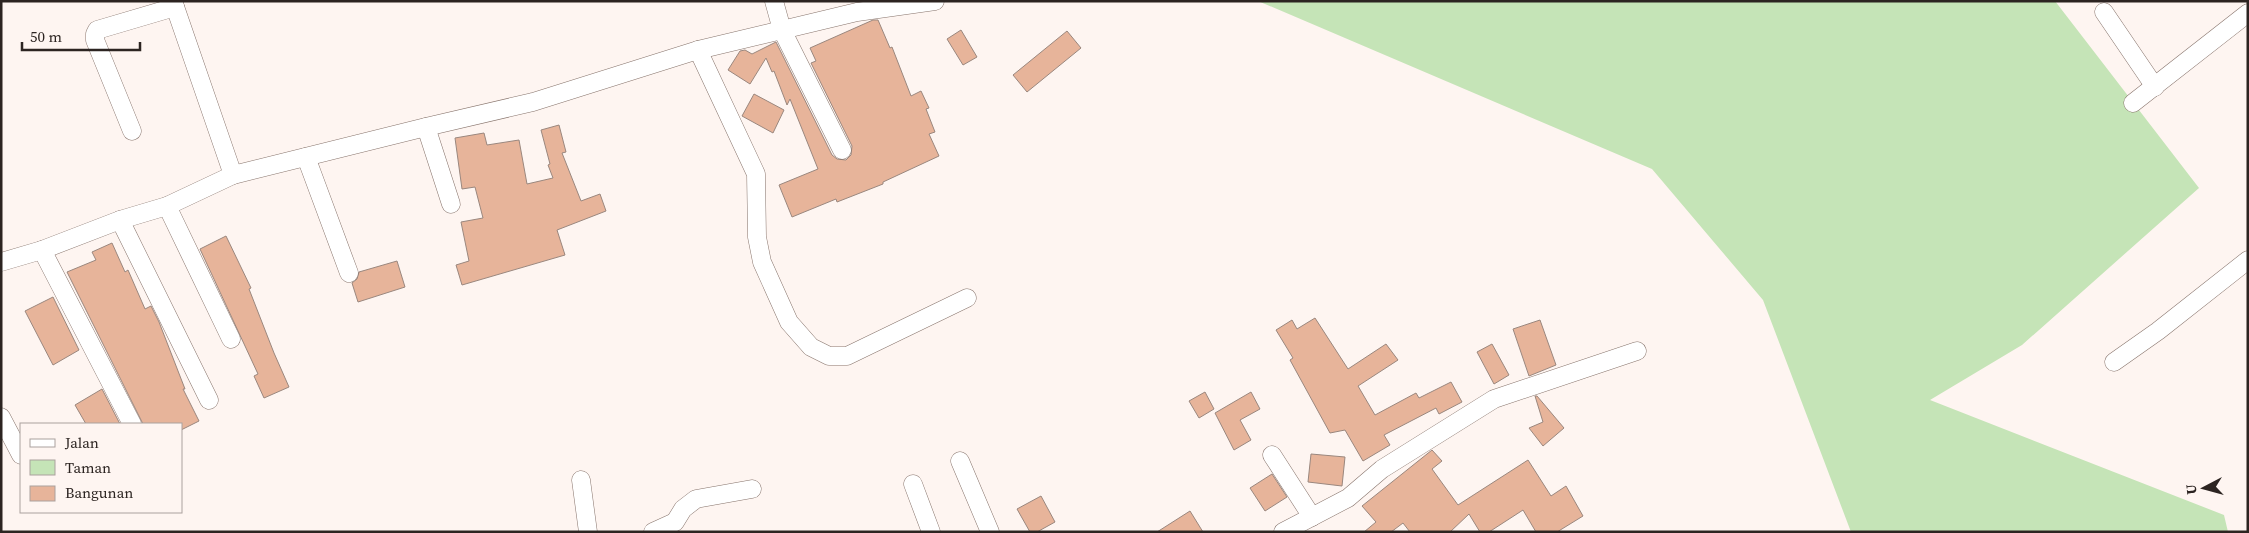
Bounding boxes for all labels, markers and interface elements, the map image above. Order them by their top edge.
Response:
scale bar [22,20,140,52]
text: 50 m [30,26,62,47]
legend [20,423,182,513]
text: Jalan [64,432,99,453]
text: Taman [65,457,111,478]
north arrow [2179,463,2229,513]
text: Bangunan [65,482,133,503]
text: U [2181,483,2202,495]

